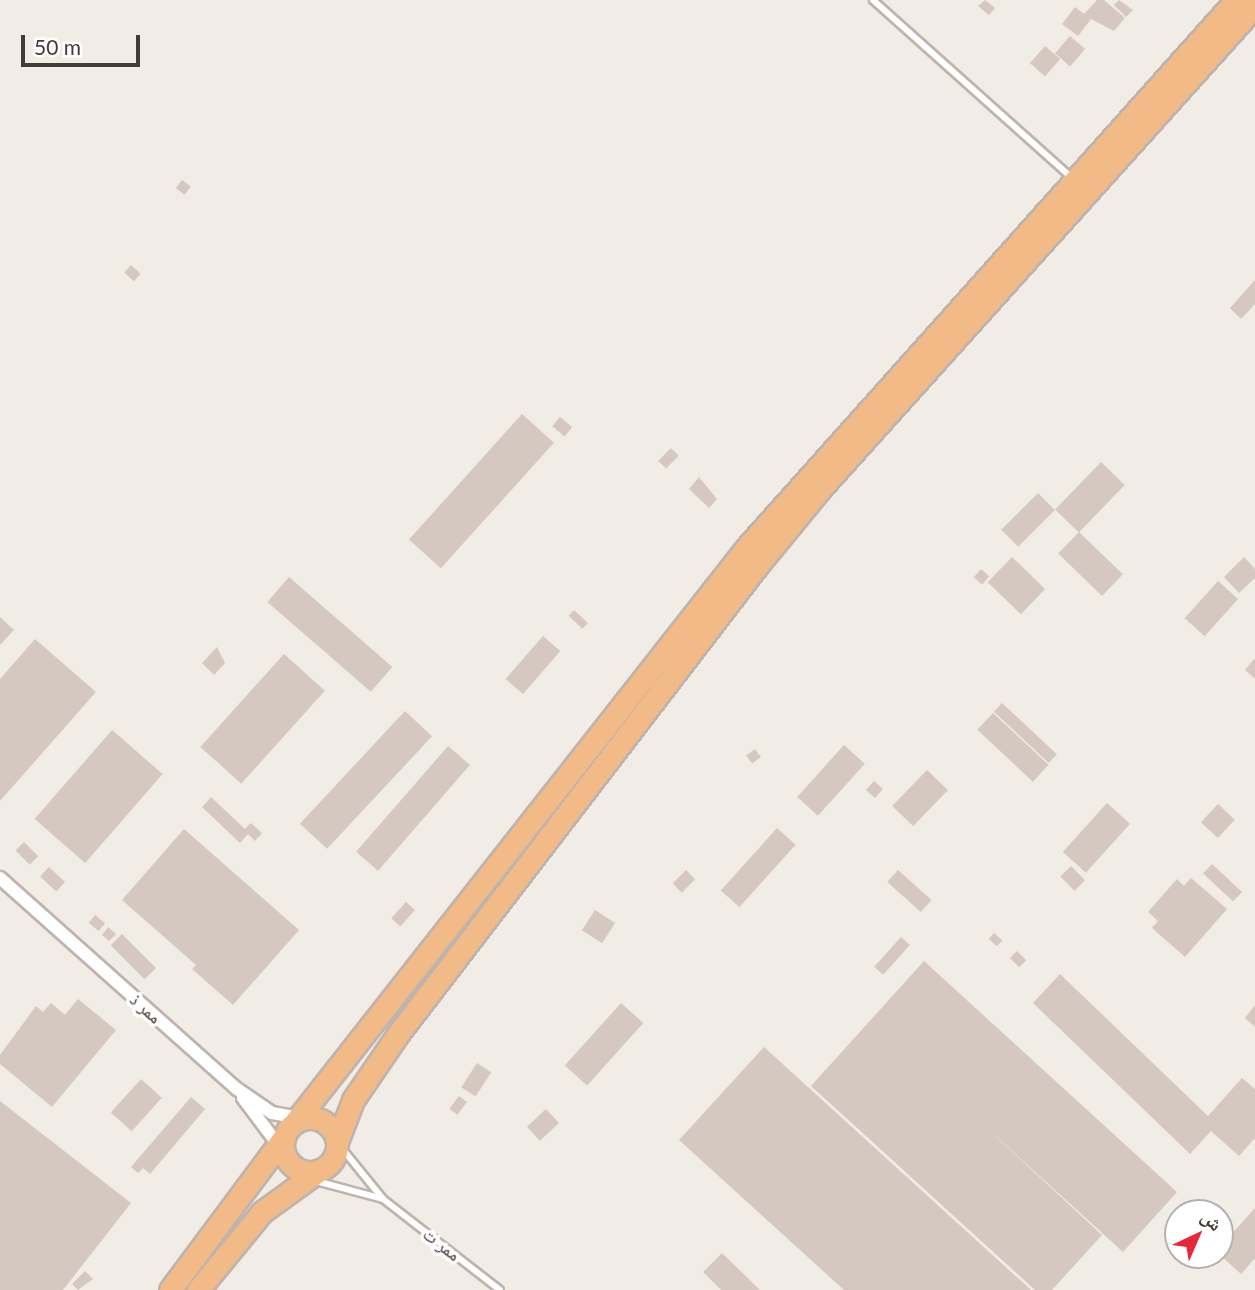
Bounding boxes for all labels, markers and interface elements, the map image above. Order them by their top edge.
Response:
scale bar [24,21,144,65]
text: 50 m [34,34,81,59]
street label: ممر ذ [126,988,166,1028]
north arrow [1164,1199,1234,1269]
text: ش [1197,1205,1228,1235]
street label: ممر ت [419,1223,465,1265]

